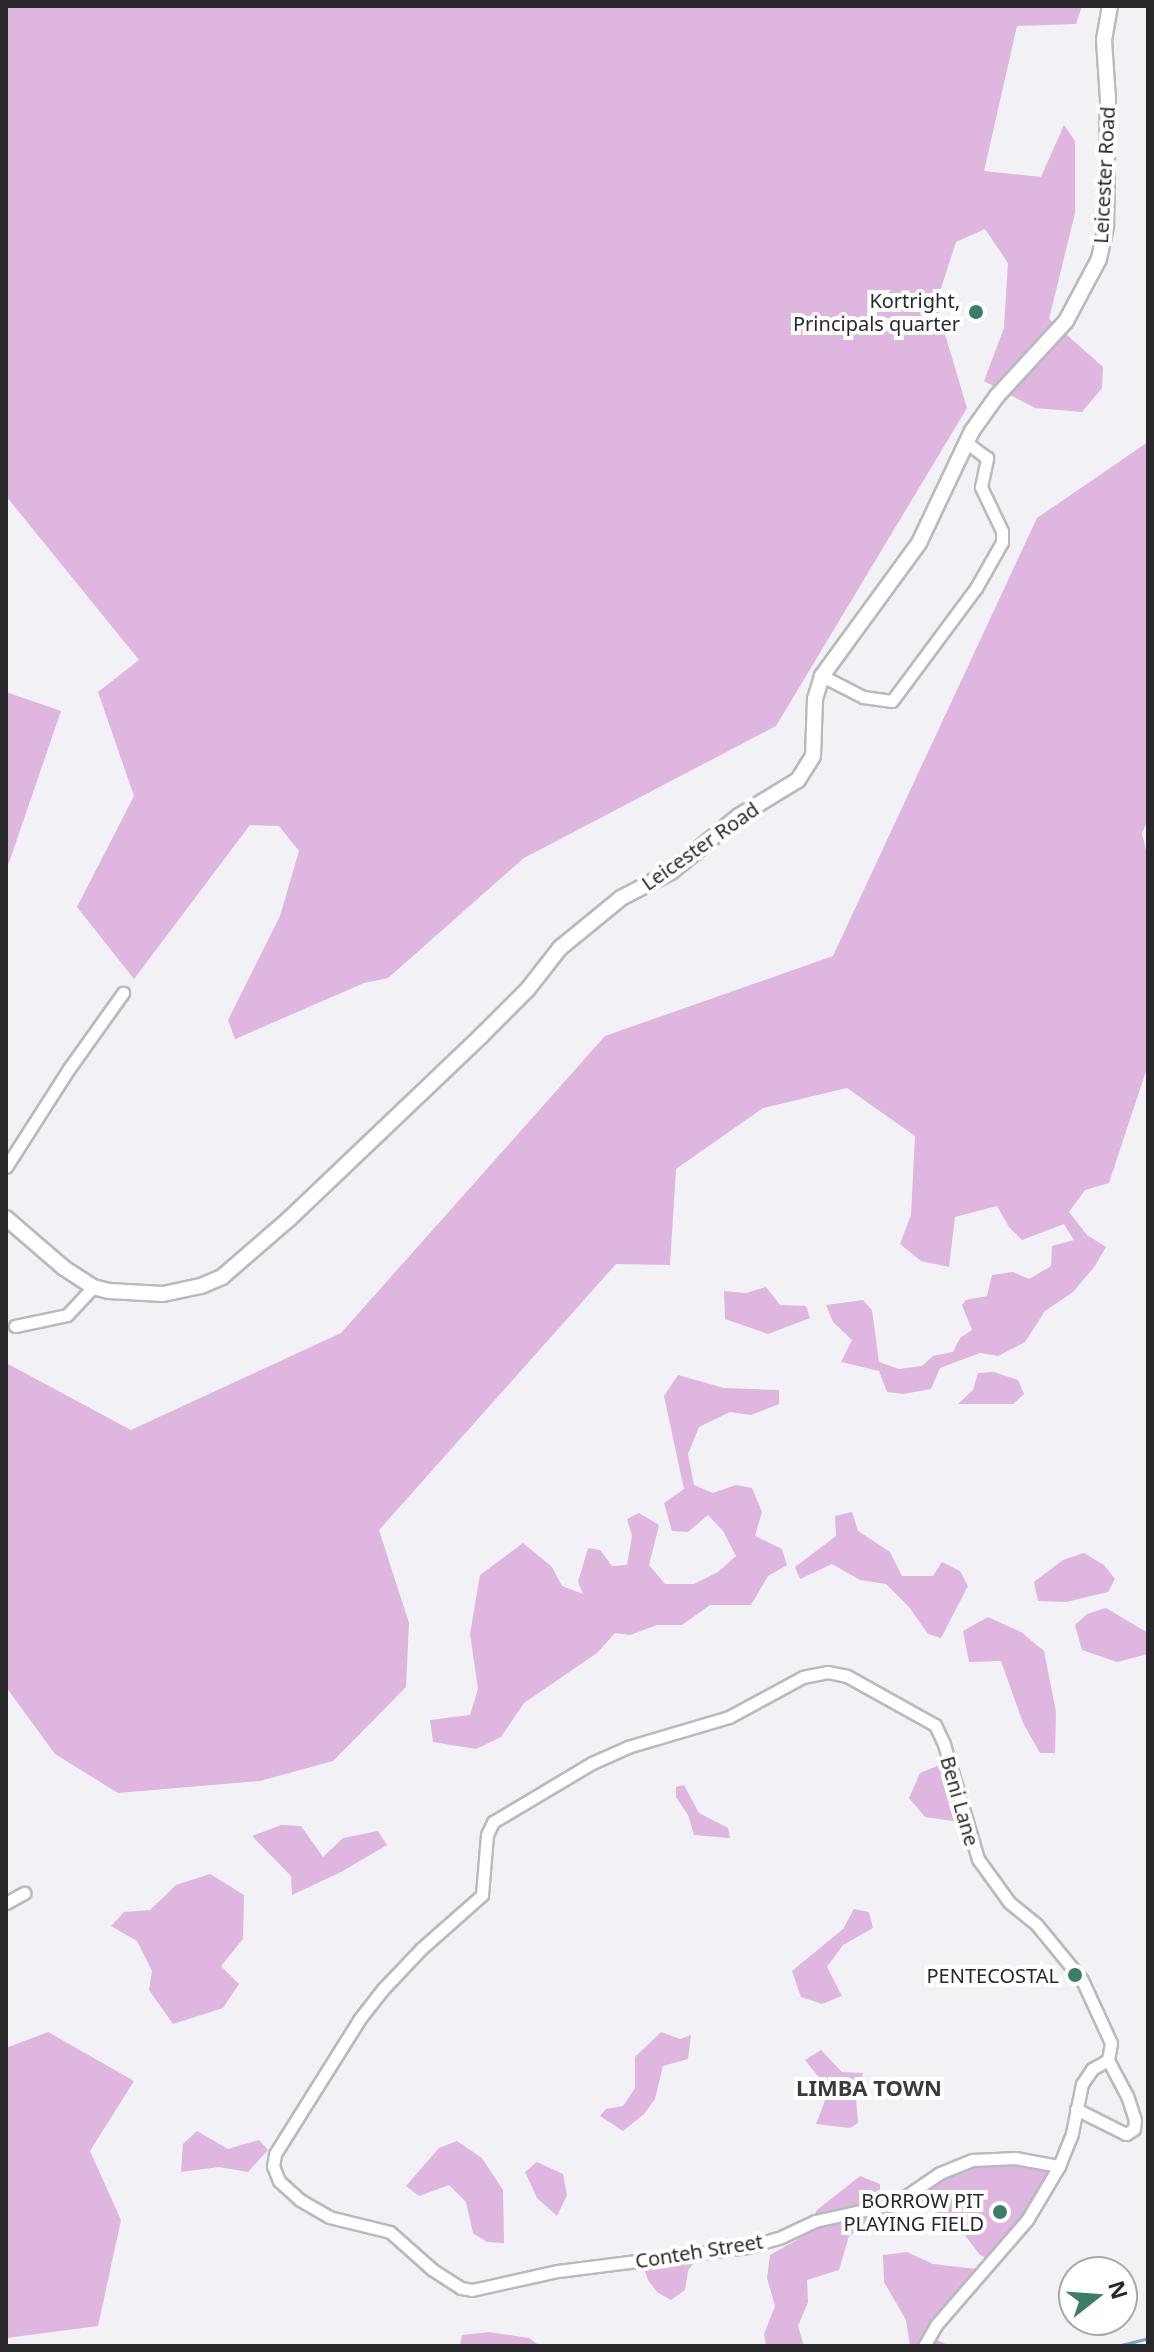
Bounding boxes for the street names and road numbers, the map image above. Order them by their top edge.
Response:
street label: Leicester Road [1088,106,1120,244]
street label: Leicester Road [637,797,763,895]
street label: Beni Lane [936,1753,984,1849]
street label: Conteh Street [633,2229,765,2273]

